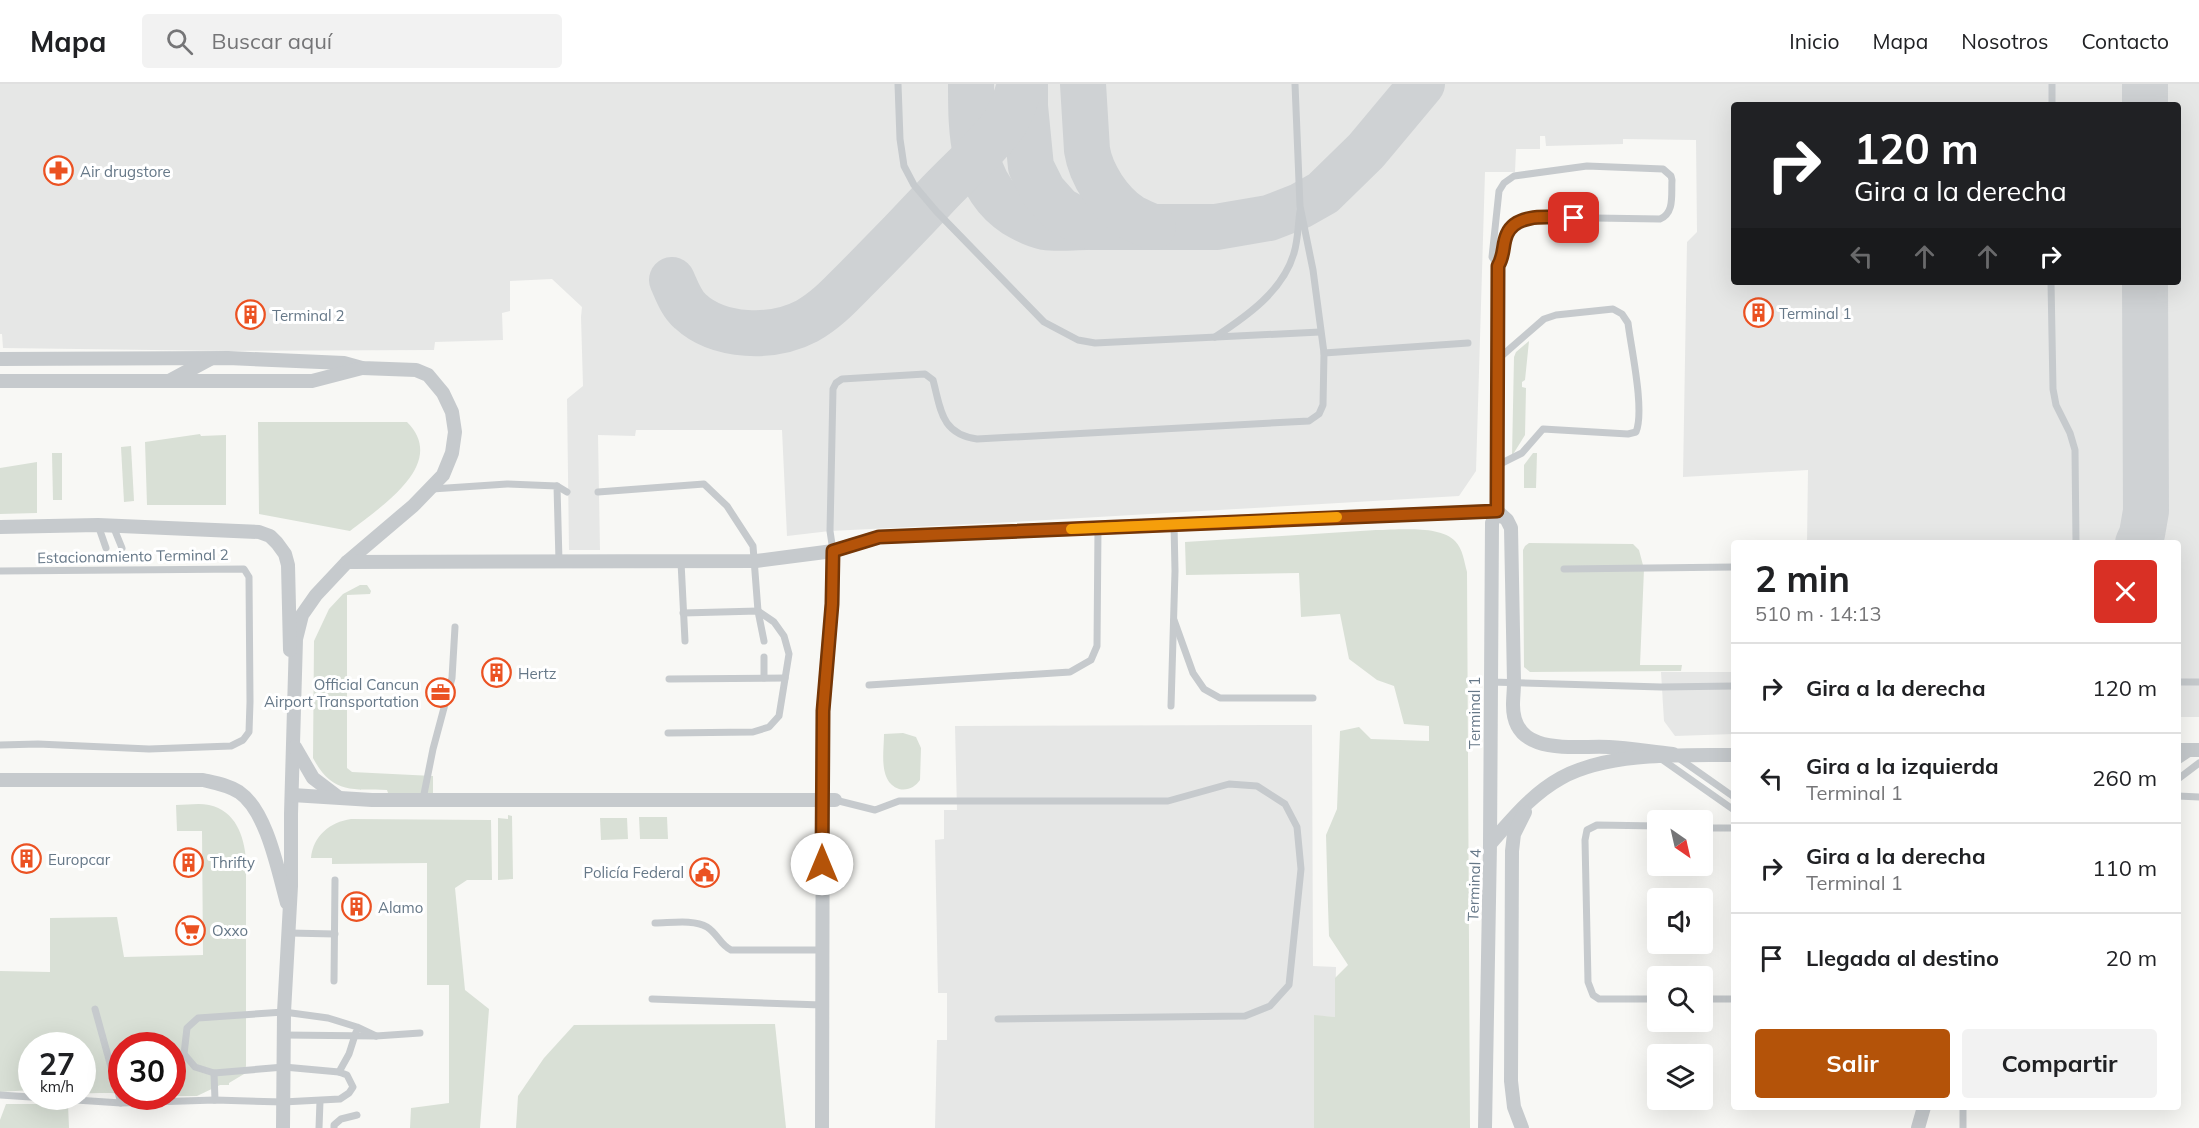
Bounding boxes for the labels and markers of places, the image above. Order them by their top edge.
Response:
pharmacy icon: Air drugstore [43,155,75,187]
place label: Air drugstore [80,162,171,181]
pin [1548,192,1599,243]
building icon: Terminal 1 [1742,297,1774,329]
building icon: Terminal 2 [235,299,267,331]
place label: Terminal 1 [1779,304,1852,323]
place label: Terminal 2 [272,306,345,325]
building icon: Hertz [481,657,513,689]
place label: Hertz [518,664,557,683]
place label: Official Cancun Airport Transportation [264,675,419,711]
office icon: Official Cancun Airport Transportation [424,677,456,709]
building icon: Europcar [11,843,43,875]
building icon: Thrifty [173,846,205,878]
place label: Europcar [48,850,111,869]
place label: Thrifty [210,853,255,872]
public building icon: Policía Federal [689,856,721,888]
place label: Policía Federal [584,863,684,882]
building icon: Alamo [341,891,373,923]
place label: Alamo [378,898,423,917]
supermarket icon: Oxxo [175,914,207,946]
place label: Oxxo [212,921,248,940]

